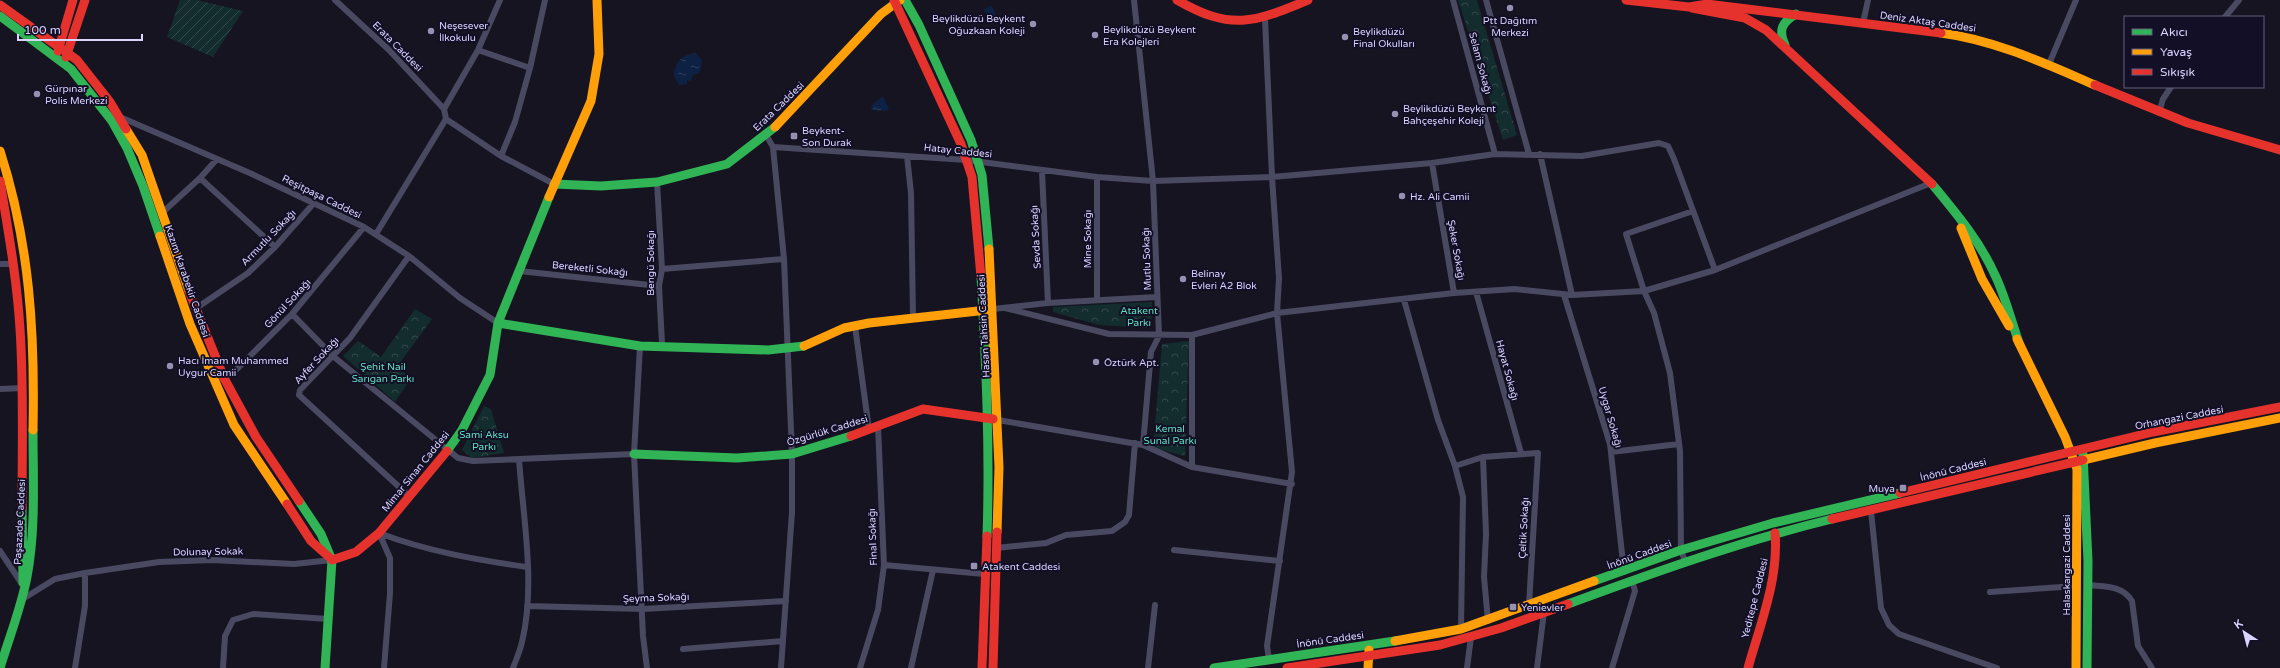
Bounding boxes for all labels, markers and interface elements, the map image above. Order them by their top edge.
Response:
marker: Ptt Dağıtım Merkezi [1505,3,1515,13]
street label: Deniz Aktaş Caddesi [1879,9,1977,35]
place label: Beylikdüzü Beykent Oğuzkaan Koleji [932,13,1025,37]
place label: Ptt Dağıtım Merkezi [1483,15,1537,39]
scale bar [18,16,142,42]
legend [2124,16,2264,88]
street label: Erata Caddesi [370,19,425,74]
marker: Beylikdüzü Beykent Oğuzkaan Koleji [1028,19,1038,29]
place label: Neşesever İlkokulu [439,20,488,44]
text: 100 m [24,23,61,37]
place label: Beylikdüzü Beykent Era Kolejleri [1103,24,1196,48]
text: Akıcı [2160,25,2188,39]
marker: Neşesever İlkokulu [426,26,436,36]
place label: Beylikdüzü Final Okulları [1353,26,1415,50]
marker: Beylikdüzü Beykent Era Kolejleri [1090,30,1100,40]
street label: Selam Sokağı [1466,31,1494,96]
marker: Beylikdüzü Final Okulları [1340,32,1350,42]
text: Yavaş [2160,45,2192,59]
text: Sıkışık [2160,65,2196,79]
street label: Erata Caddesi [751,80,807,134]
place label: Gürpınar Polis Merkezi [45,83,108,107]
marker: Gürpınar Polis Merkezi [32,89,42,99]
place label: Beylikdüzü Beykent Bahçeşehir Koleji [1403,103,1496,127]
marker: Beylikdüzü Beykent Bahçeşehir Koleji [1390,109,1400,119]
place label: Beykent- Son Durak [802,125,852,149]
marker: Beykent- Son Durak [789,131,799,141]
street label: Hatay Caddesi [923,141,993,161]
street label: Reşitpaşa Caddesi [280,172,363,221]
marker: Hz. Ali Camii [1397,191,1407,201]
place label: Hz. Ali Camii [1410,191,1469,203]
street label: Sevda Sokağı [1028,205,1044,269]
street label: Armutlu Sokağı [239,207,299,268]
street label: Mine Sokağı [1082,210,1094,268]
street label: Şeker Sokağı [1445,219,1467,281]
street label: Kazım Karabekir Caddesi [162,224,212,339]
street label: Mutlu Sokağı [1140,227,1154,290]
street label: Bengü Sokağı [645,230,657,296]
street label: Bereketli Sokağı [551,259,628,279]
place label: Belinay Evleri A2 Blok [1191,268,1257,292]
street label: Hasan Tahsin Caddesi [975,274,993,378]
marker: Belinay Evleri A2 Blok [1178,274,1188,284]
street label: Gönül Sokağı [262,277,314,331]
park label: Atakent Parkı [1120,305,1158,329]
street label: Ayfer Sokağı [292,335,342,387]
street label: Hayat Sokağı [1493,339,1521,402]
place label: Hacı İmam Muhammed Uygur Camii [178,355,289,379]
marker: Öztürk Apt. [1091,357,1101,367]
place label: Öztürk Apt. [1104,357,1159,369]
marker: Hacı İmam Muhammed Uygur Camii [165,361,175,371]
park label: Şehit Nail Sarıgan Parkı [352,361,414,385]
street label: Uygar Sokağı [1596,385,1625,449]
street label: Orhangazi Caddesi [2134,404,2224,432]
street label: Özgürlük Caddesi [785,413,869,449]
park label: Kemal Sunal Parkı [1144,423,1196,447]
street label: Mimar Sinan Caddesi [380,429,452,514]
park label: Sami Aksu Parkı [459,429,509,453]
street label: İnönü Caddesi [1919,456,1988,484]
street label: Paşazade Caddesi [12,479,28,565]
place label: Muya [1868,483,1895,495]
marker: Muya [1898,483,1908,493]
street label: Çeltik Sokağı [1516,497,1532,559]
street label: Final Sokağı [866,508,880,566]
street label: Halaskargazi Caddesi [2061,515,2073,615]
street label: İnönü Caddesi [1605,538,1673,572]
street label: Dolunay Sokak [173,545,244,559]
street label: Yeditepe Caddesi [1739,557,1771,640]
marker: Atakent Caddesi [969,561,979,571]
place label: Atakent Caddesi [982,561,1060,573]
street label: Şeyma Sokağı [623,591,690,605]
marker: Yenievler [1508,602,1518,612]
place label: Yenievler [1521,602,1564,614]
north arrow [2224,612,2264,652]
text: K [2232,617,2246,632]
street label: İnönü Caddesi [1296,629,1365,651]

